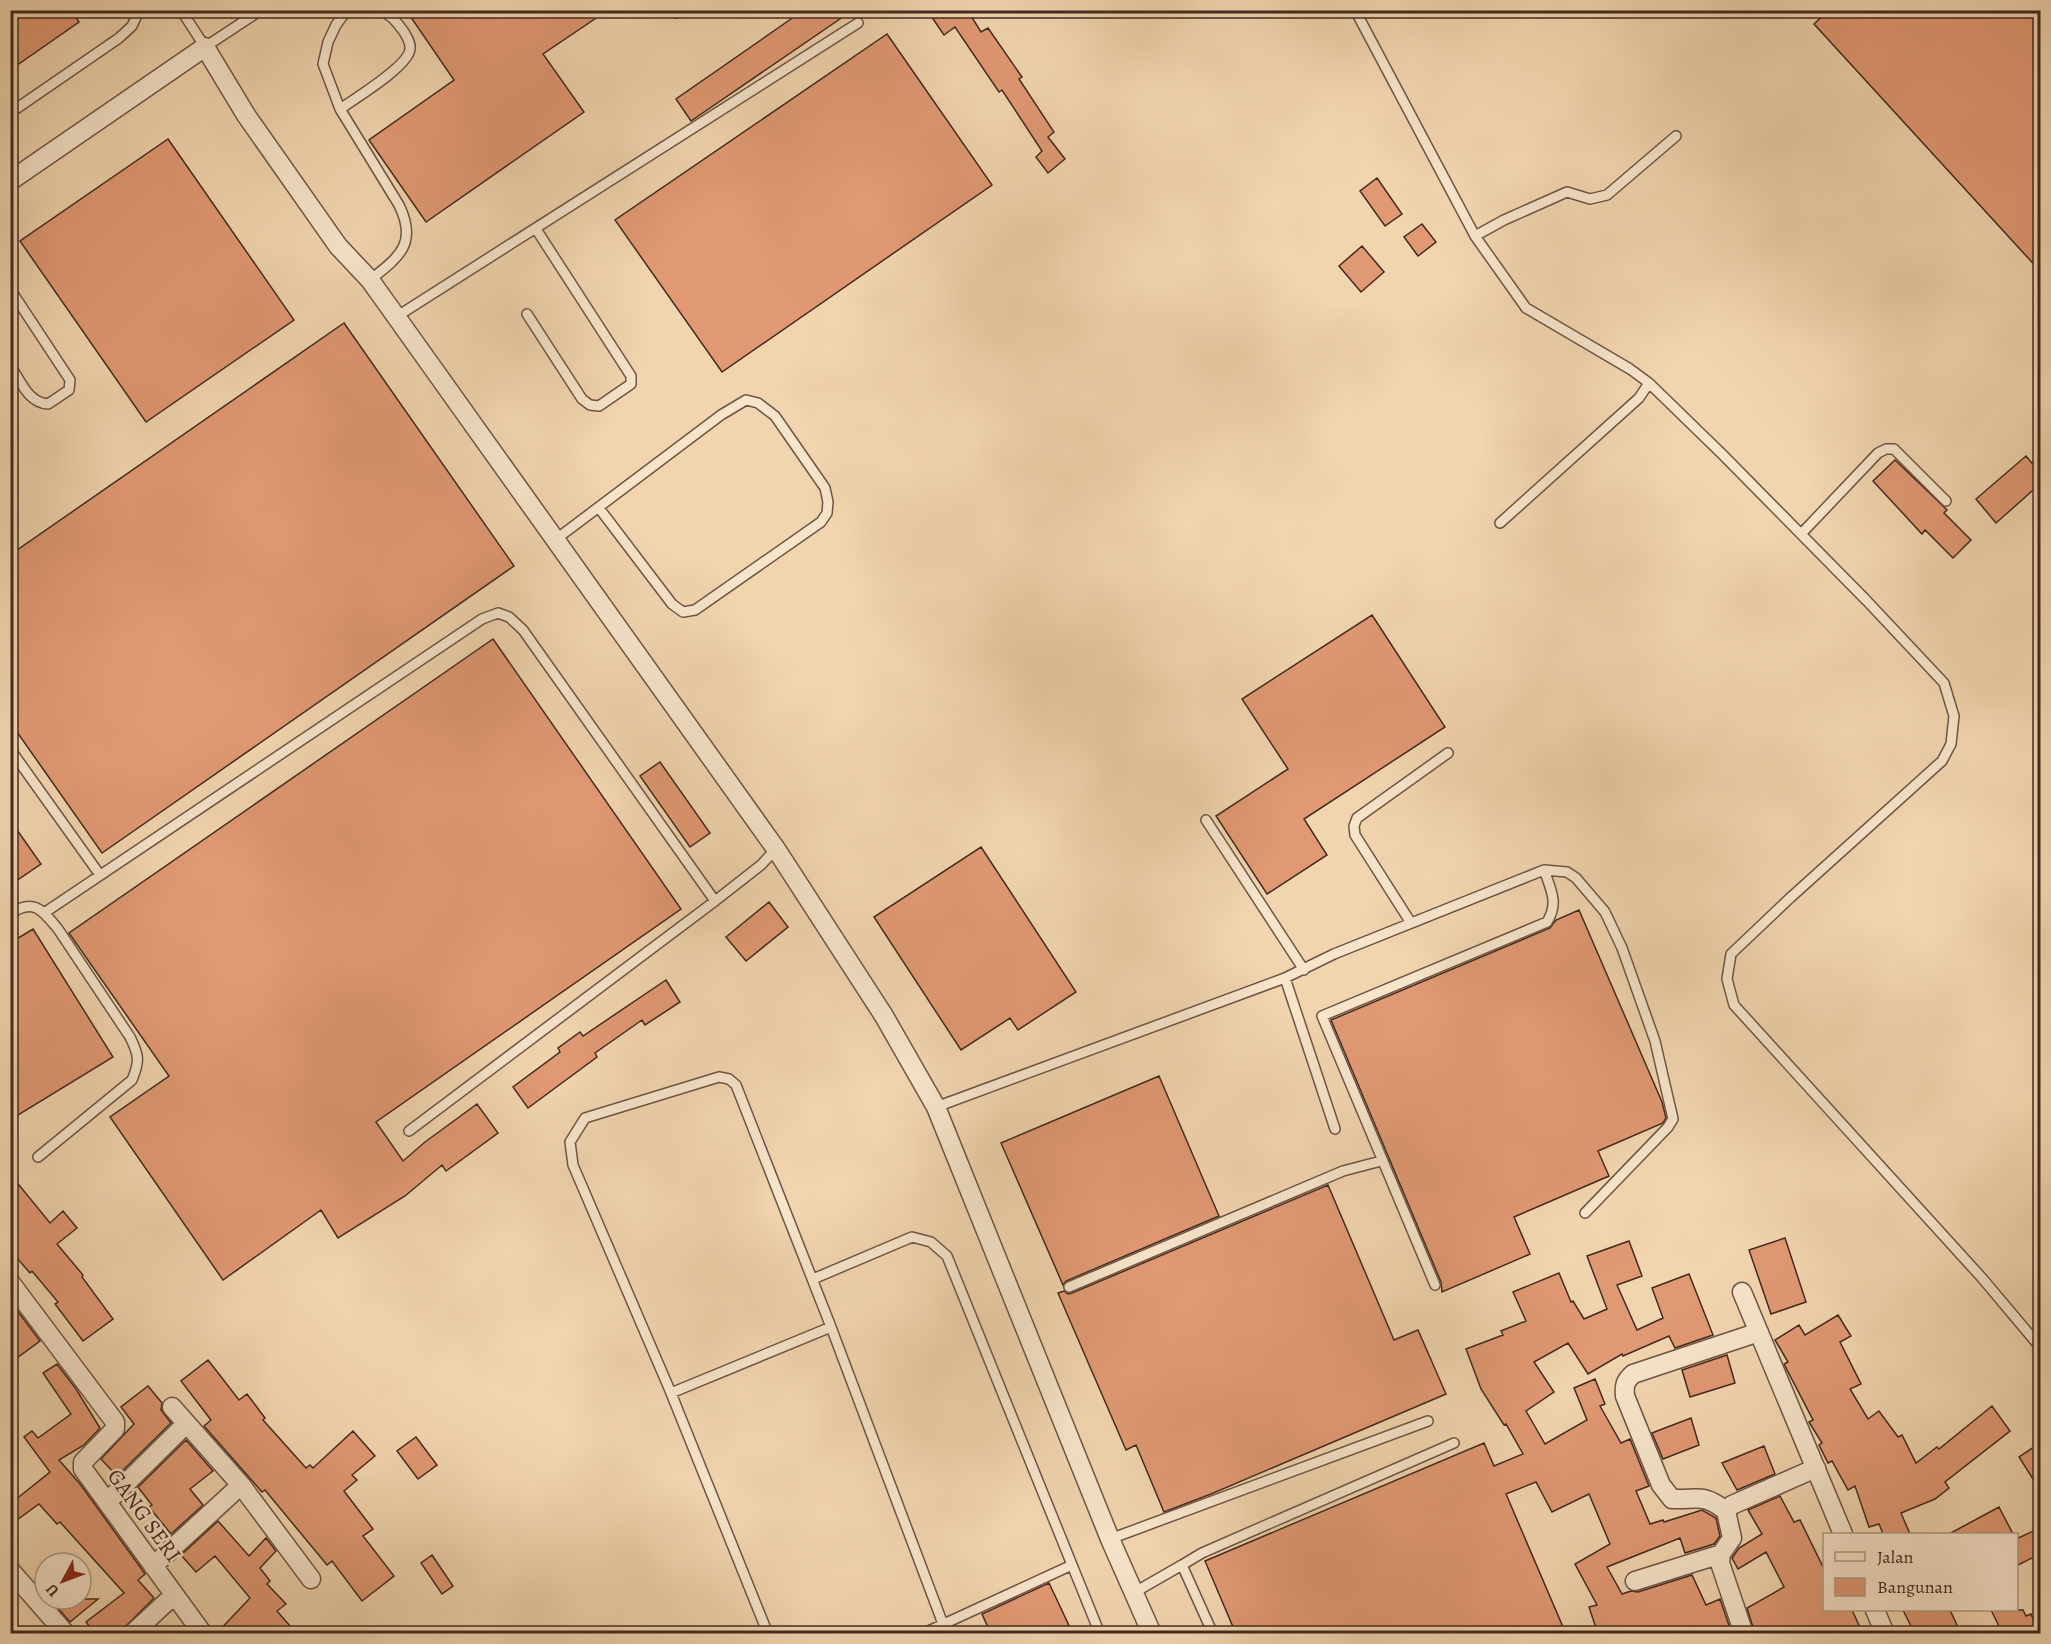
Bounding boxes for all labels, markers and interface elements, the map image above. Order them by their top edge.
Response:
street label: GANG SERI [100,1463,188,1568]
legend [1823,1533,2018,1611]
text: Jalan [1877,1545,1914,1569]
north arrow [33,1551,93,1611]
text: Bangunan [1877,1575,1953,1599]
text: U [40,1579,64,1601]

